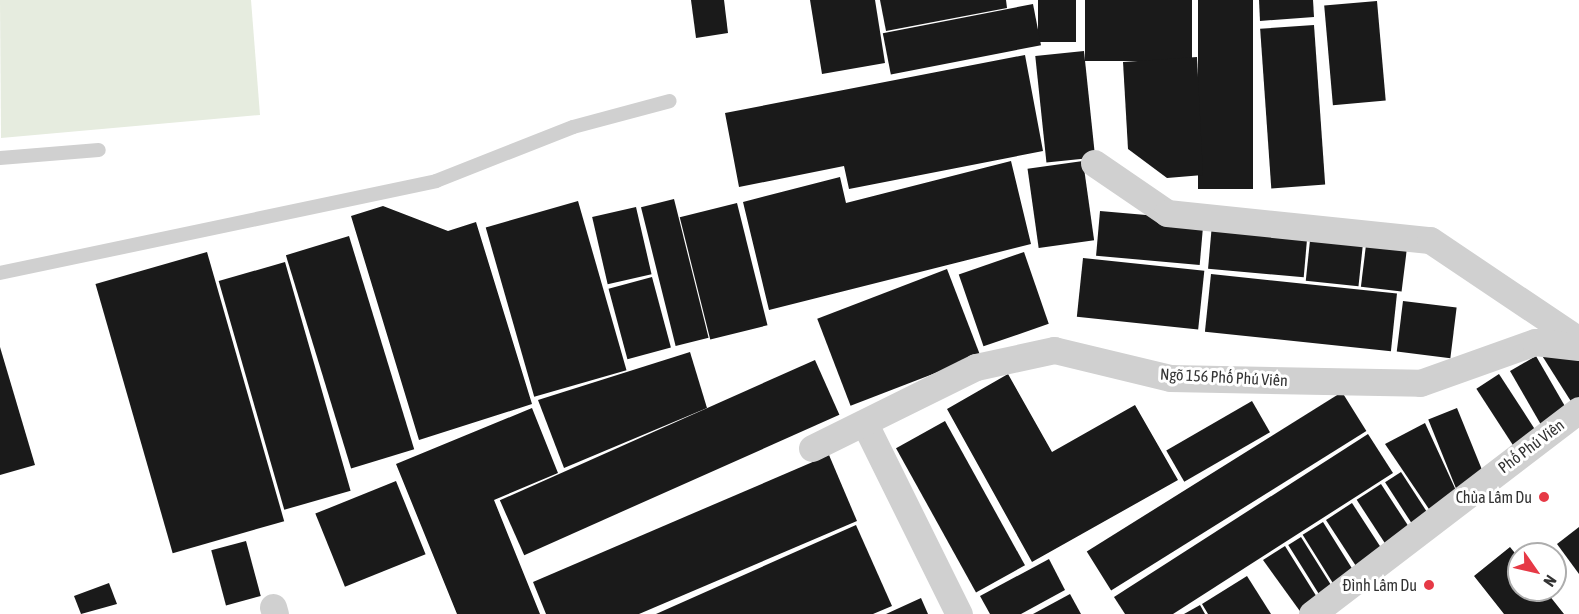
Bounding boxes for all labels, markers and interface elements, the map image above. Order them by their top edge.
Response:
street label: Ngõ 156 Phố Phú Viên [1160,364,1288,390]
street label: Phố Phú Viên [1494,415,1568,477]
place label: Chùa Lâm Du [1456,487,1532,507]
marker: Chùa Lâm Du [1537,490,1551,504]
north arrow [1507,542,1567,602]
text: N [1540,572,1560,590]
place label: Đình Lâm Du [1343,575,1417,595]
marker: Đình Lâm Du [1422,578,1436,592]

